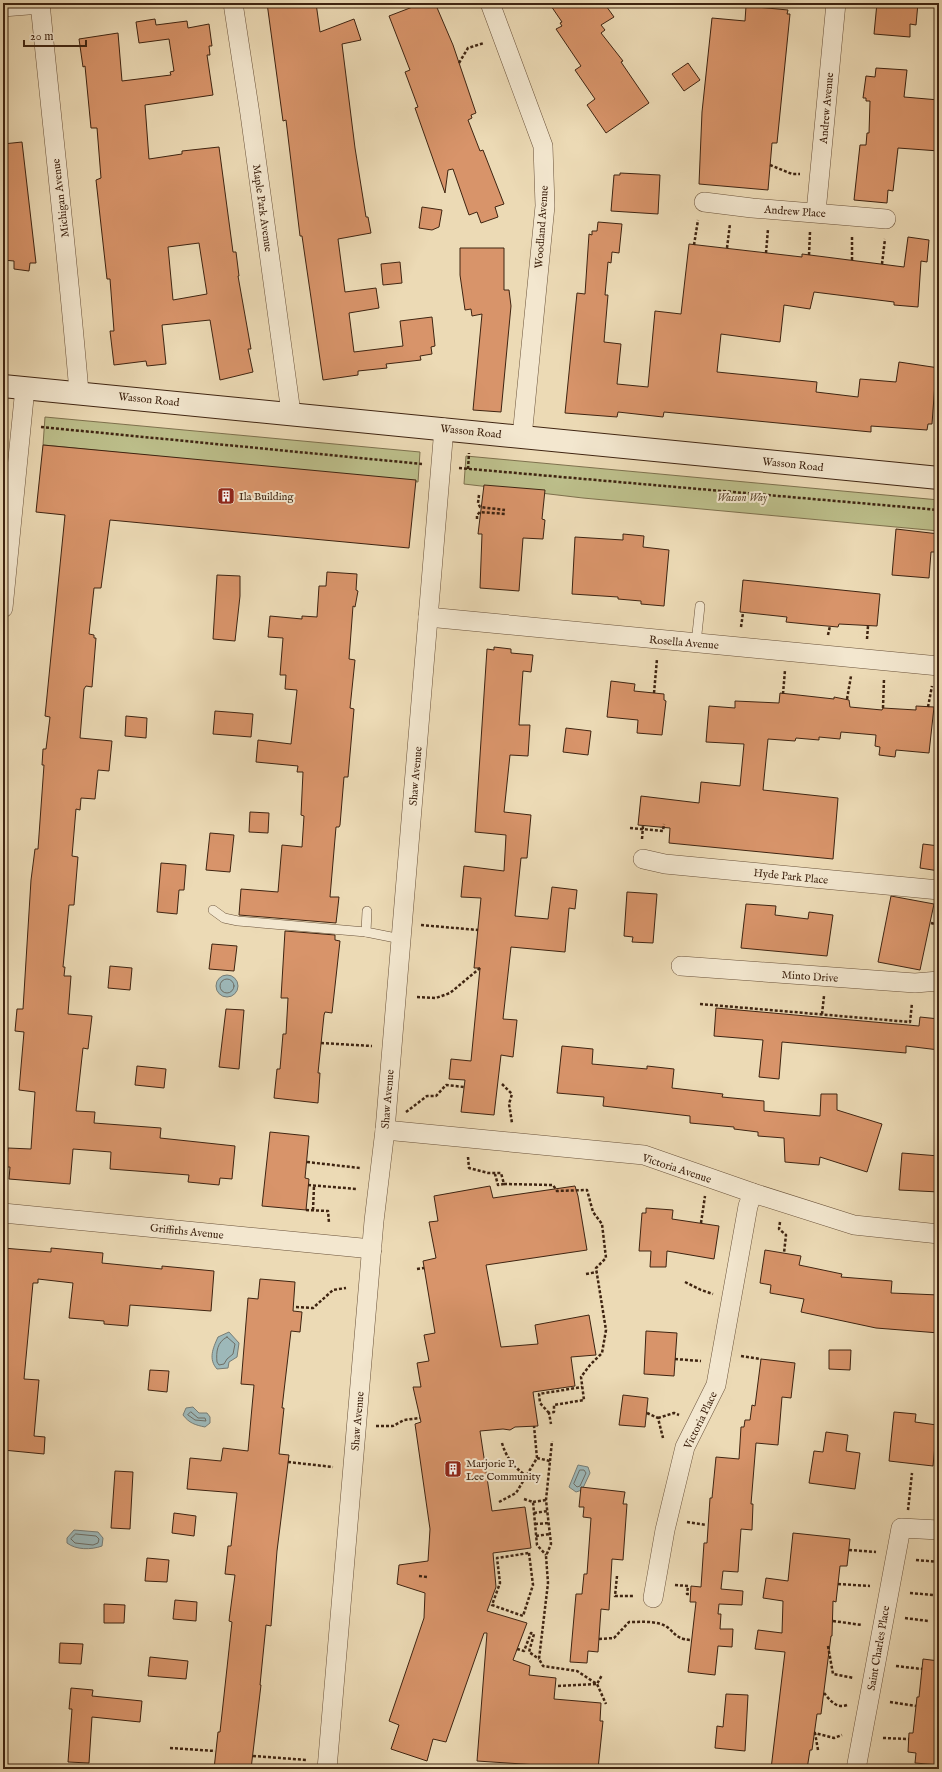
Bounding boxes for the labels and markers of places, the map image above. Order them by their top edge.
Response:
building icon: Ila Building [216,486,236,506]
place label: Ila Building [239,490,294,504]
place label: Marjorie P. Lee Community [466,1457,541,1484]
building icon: Marjorie P. Lee Community [443,1459,463,1479]

